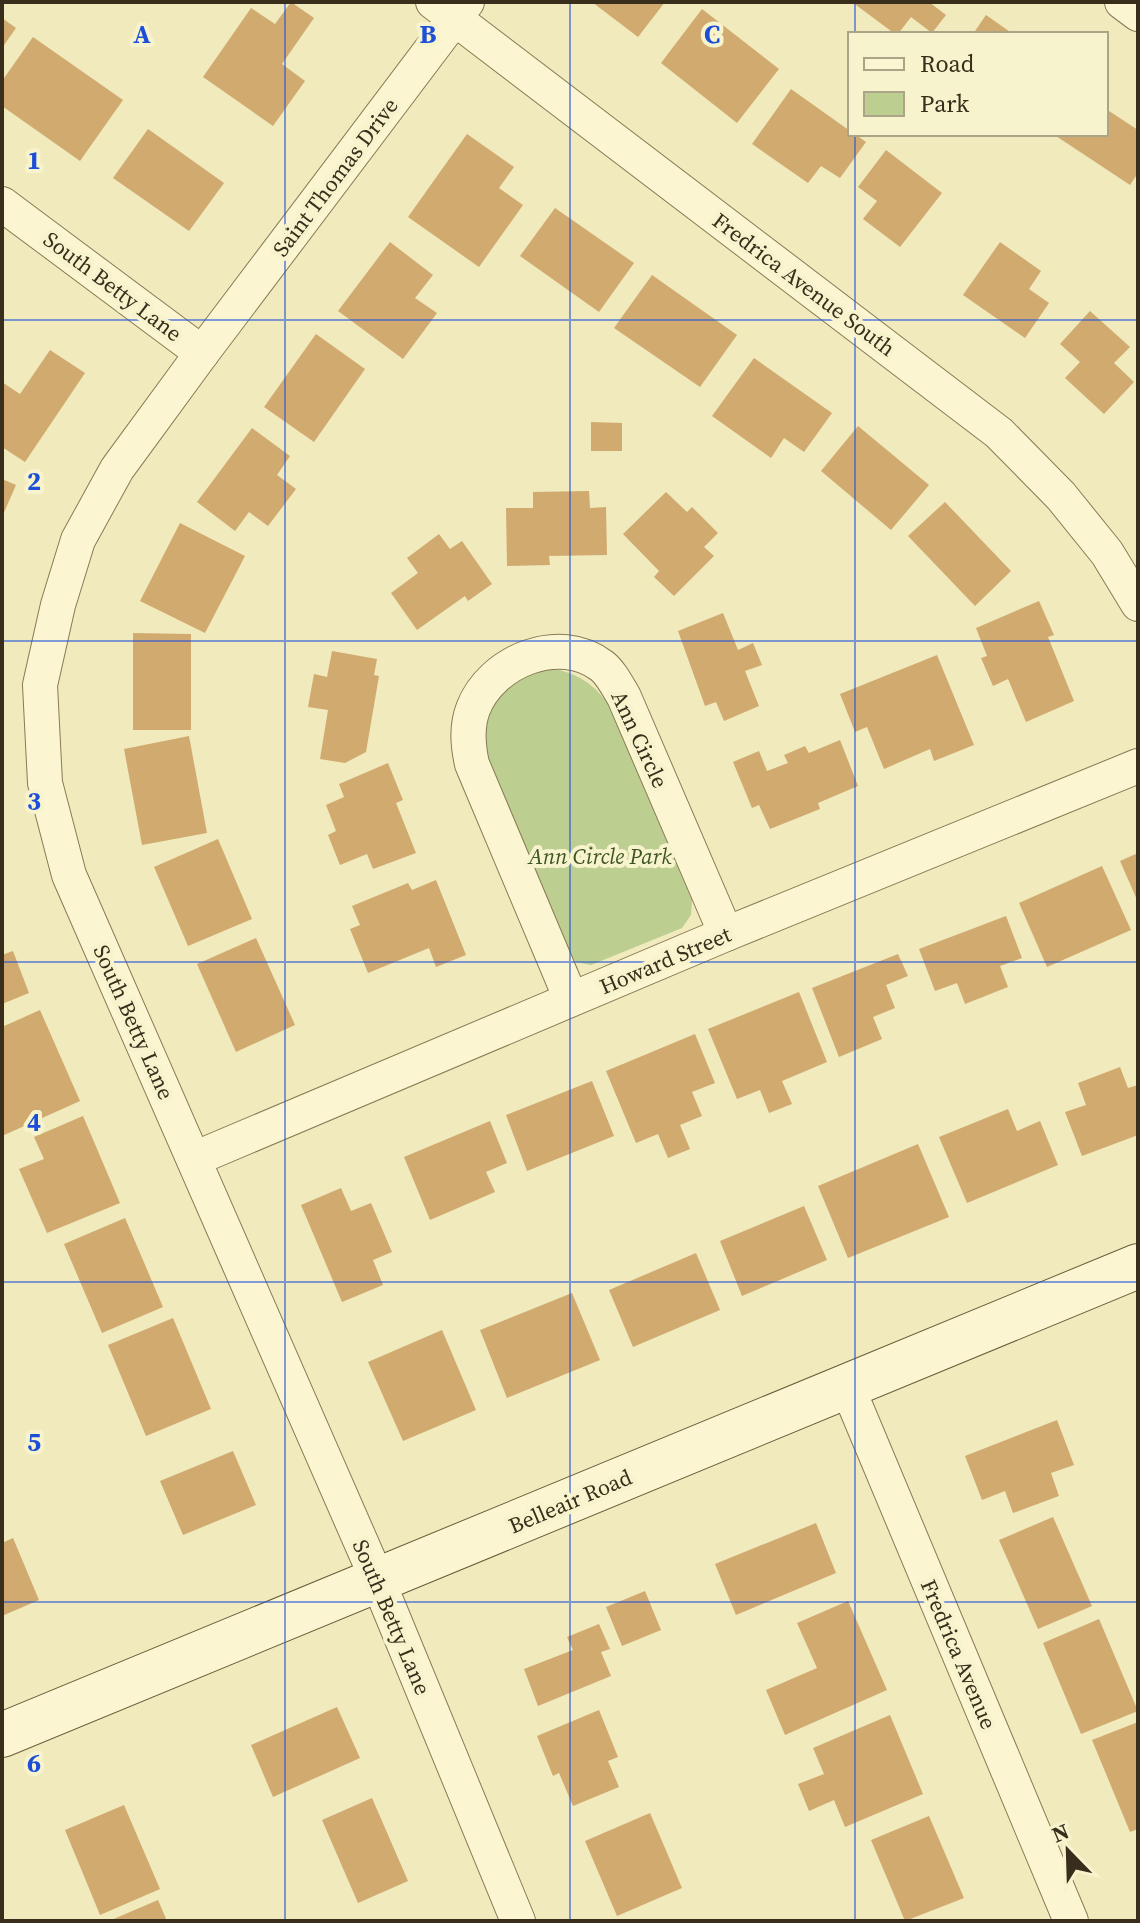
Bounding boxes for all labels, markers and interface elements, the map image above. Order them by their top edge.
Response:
text: A [133,16,151,52]
text: B [420,16,437,52]
text: C [704,16,720,52]
legend [848,32,1108,136]
text: Road [920,47,975,80]
text: Park [920,87,970,120]
street label: Saint Thomas Drive [265,92,405,262]
text: 1 [27,142,41,178]
street label: Fredrica Avenue South [706,205,902,363]
street label: South Betty Lane [38,224,188,348]
text: 2 [27,463,41,499]
street label: Ann Circle [604,685,676,793]
text: 3 [27,783,41,819]
park label: Ann Circle Park [526,841,672,871]
street label: Howard Street [595,918,736,1001]
street label: South Betty Lane [87,940,181,1104]
text: 4 [27,1104,41,1140]
text: 5 [27,1424,41,1460]
street label: Belleair Road [504,1461,637,1540]
street label: South Betty Lane [346,1535,438,1699]
street label: Fredrica Avenue [914,1574,1004,1734]
text: 6 [27,1745,41,1781]
north arrow [1028,1811,1108,1891]
text: N [1047,1816,1073,1850]

